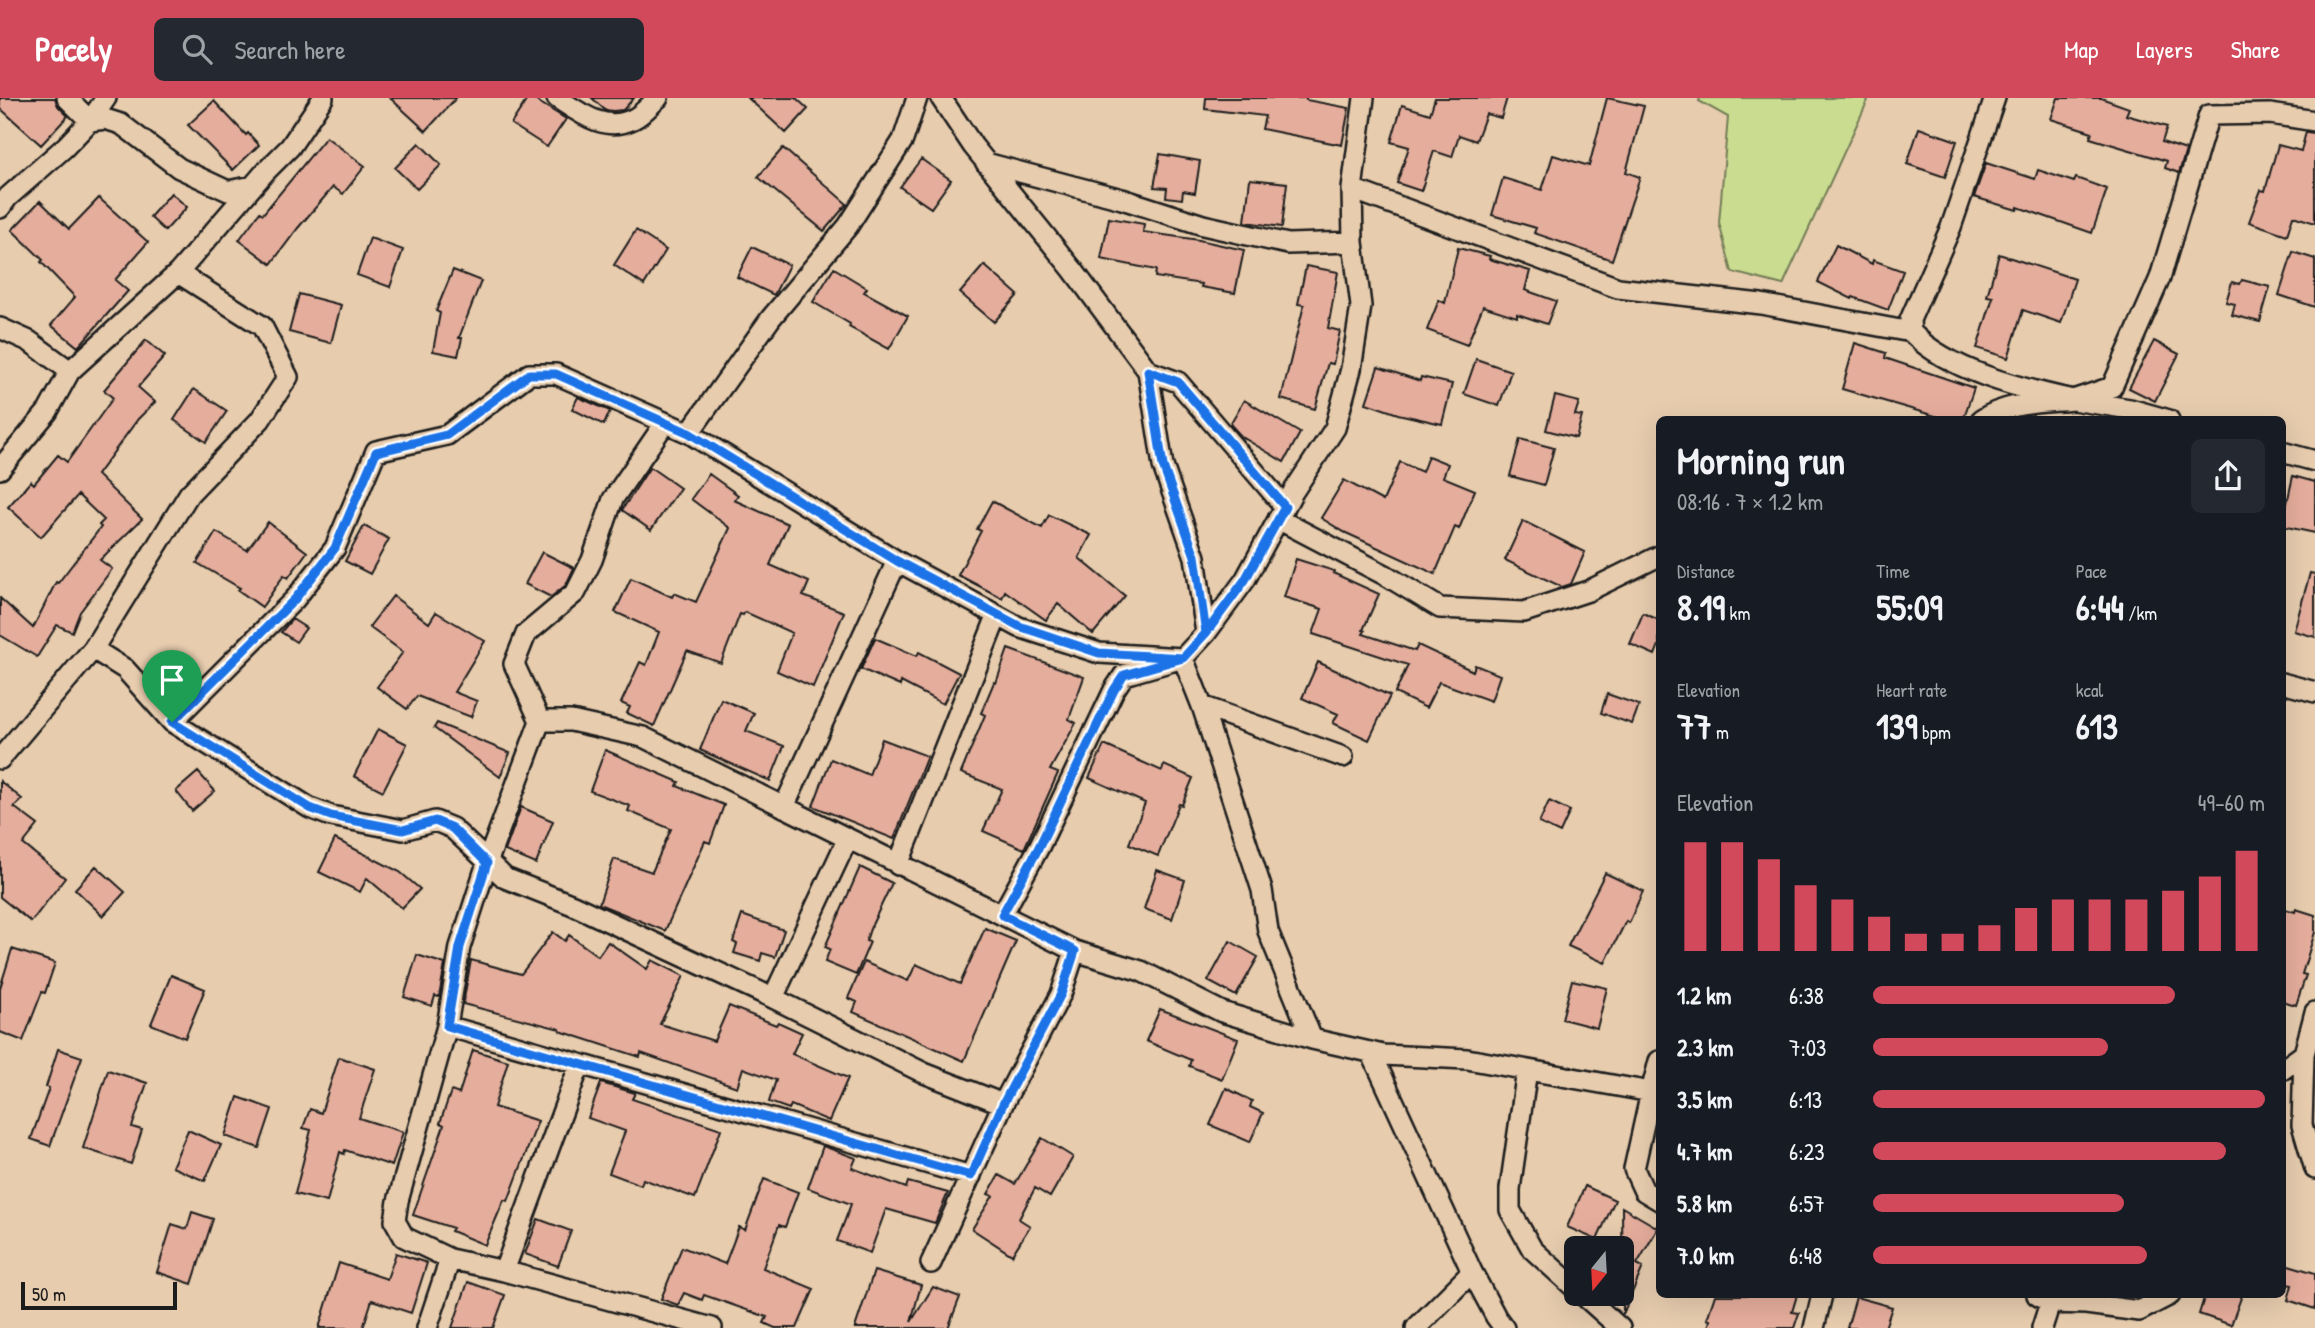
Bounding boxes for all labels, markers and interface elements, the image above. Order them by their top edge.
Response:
search box [154,18,644,81]
text: Pacely [35,27,112,71]
icon: search [178,30,216,68]
text: Search here [234,32,346,67]
text: Map [2064,33,2098,65]
text: Layers [2136,33,2193,65]
text: Share [2231,33,2280,65]
text: Morning run [1677,434,1845,486]
button: share [2191,439,2265,513]
text: 08:16 · 7 × 1.2 km [1677,486,1823,517]
text: Distance [1677,558,1735,584]
text: Time [1876,558,1910,584]
text: Pace [2076,558,2107,584]
text: 8.19 [1677,584,1725,631]
text: 55:09 [1876,584,1943,631]
text: 6:44 [2076,584,2124,631]
text: km [1725,600,1750,626]
text: /km [2124,600,2157,626]
pin [142,650,202,722]
icon: arrive [153,661,191,699]
text: Elevation [1677,677,1740,703]
text: Heart rate [1876,677,1947,703]
text: kcal [2076,677,2103,703]
text: 77 [1677,703,1712,750]
text: 139 [1876,703,1918,750]
text: 613 [2076,703,2118,750]
text: m [1712,719,1729,745]
text: bpm [1918,719,1951,745]
text: Elevation [1677,787,1753,818]
text: 49–60 m [2198,787,2265,818]
text: 1.2 km [1677,980,1732,1011]
text: 6:38 [1789,980,1824,1011]
text: 2.3 km [1677,1032,1733,1063]
text: 7:03 [1789,1032,1826,1063]
text: 3.5 km [1677,1084,1732,1115]
text: 6:13 [1789,1084,1822,1115]
text: 4.7 km [1677,1136,1732,1167]
text: 6:23 [1789,1136,1825,1167]
text: 5.8 km [1677,1188,1732,1219]
text: 6:57 [1789,1188,1825,1219]
north arrow [1564,1236,1634,1306]
map controls [1564,1236,1634,1306]
text: 7.0 km [1677,1240,1734,1271]
text: 6:48 [1789,1240,1822,1271]
scale bar [21,1279,177,1311]
text: 50 m [32,1281,66,1307]

